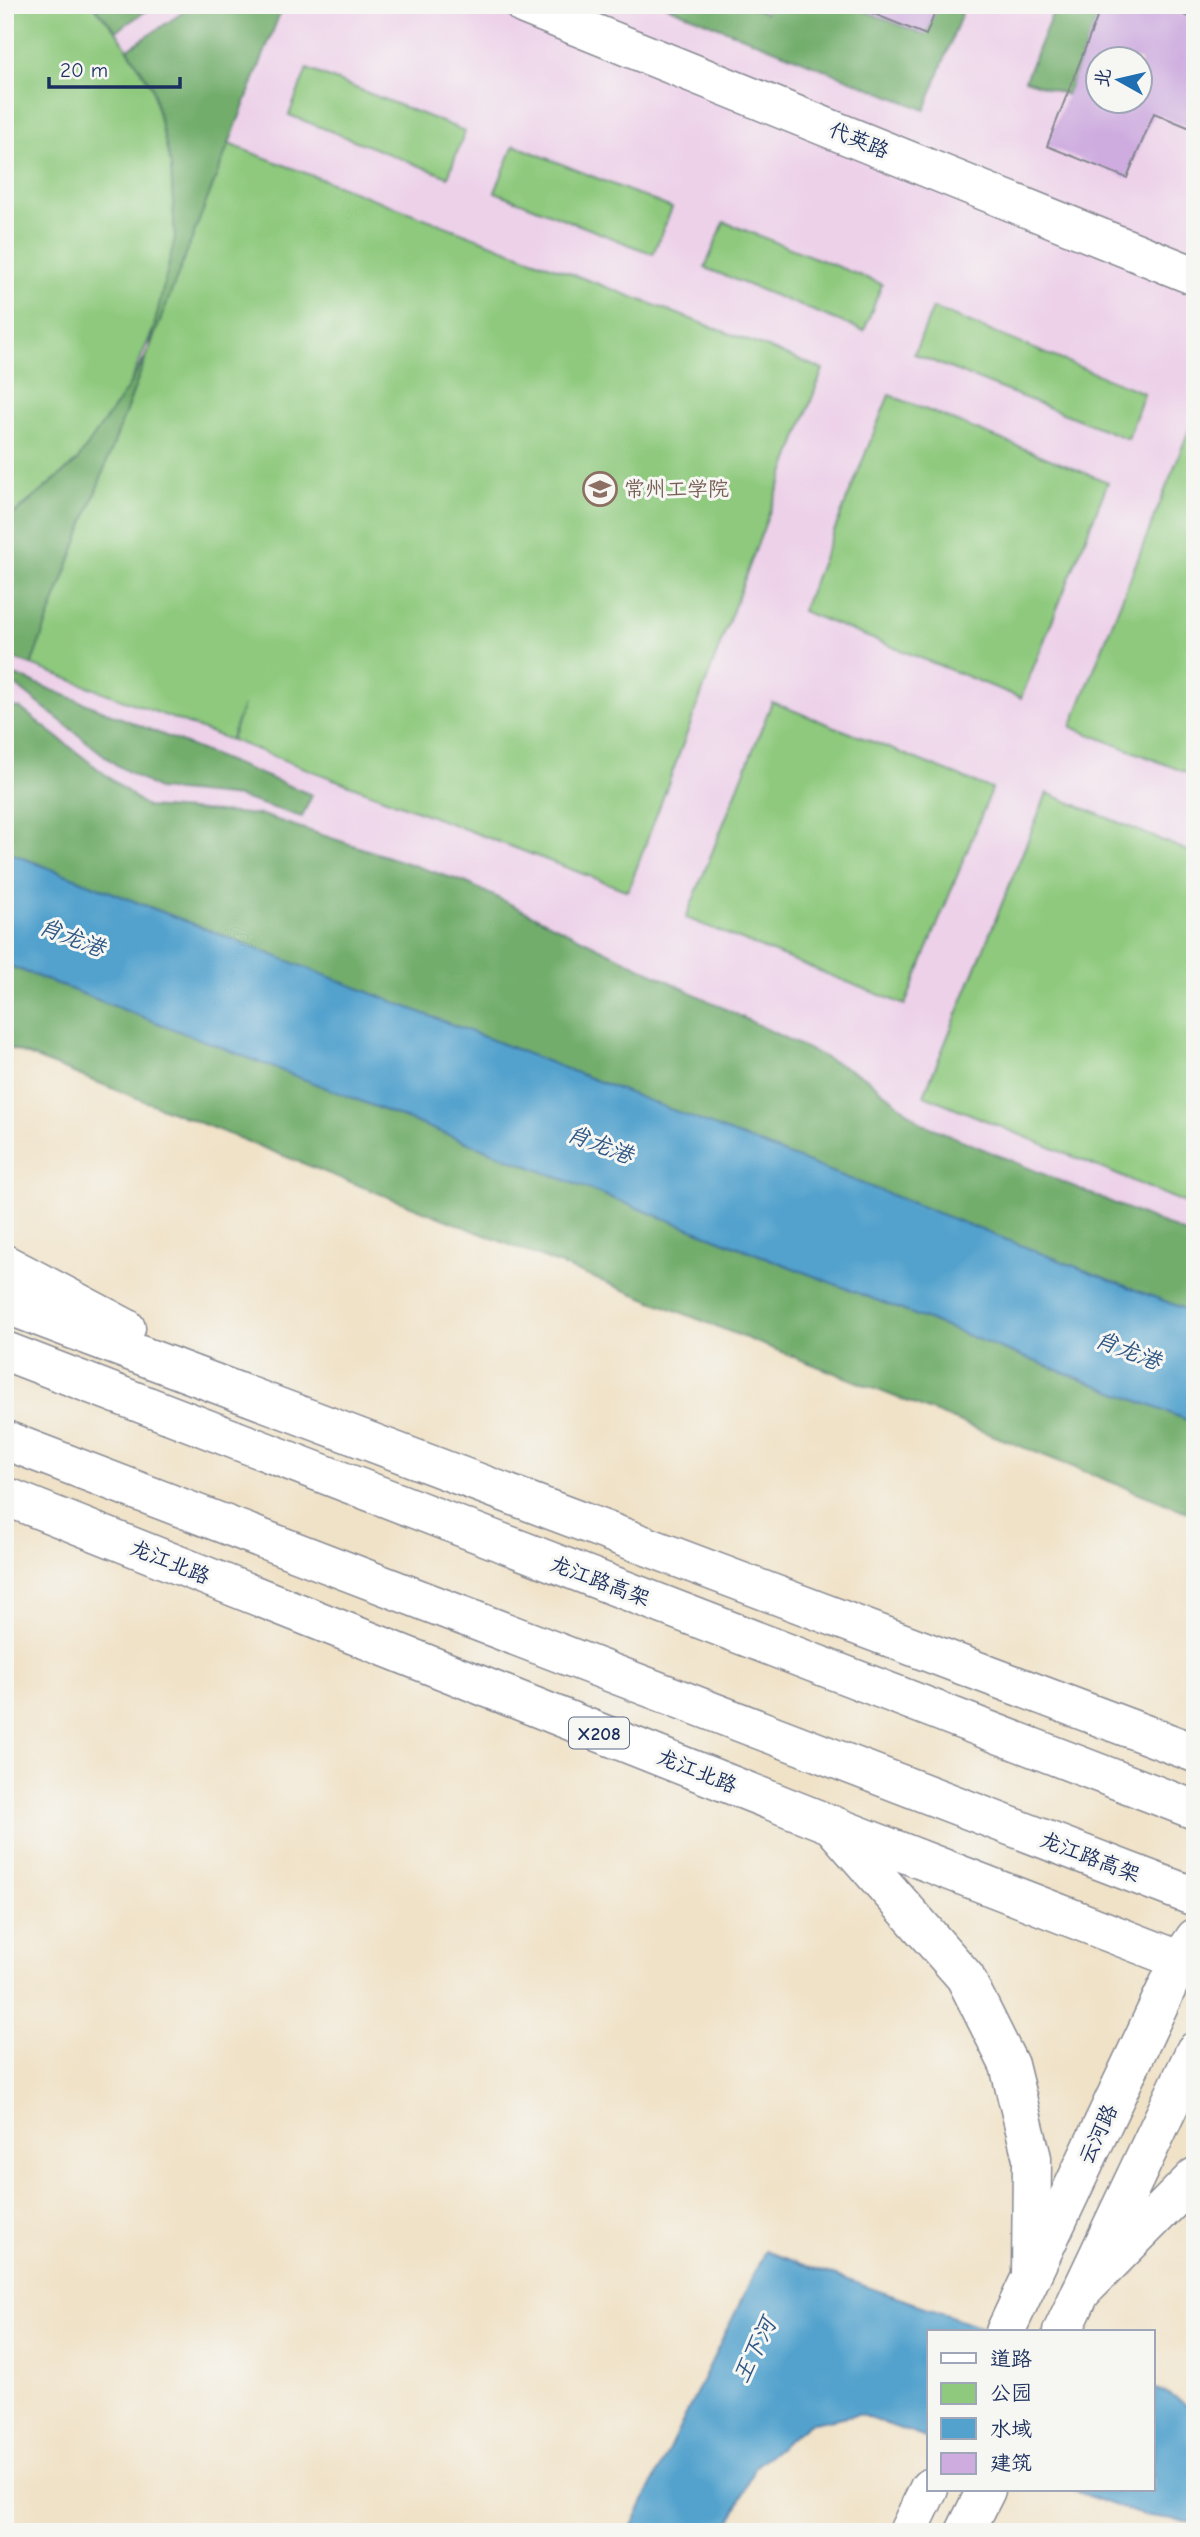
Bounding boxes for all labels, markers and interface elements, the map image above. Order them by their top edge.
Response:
scale bar [49,46,180,90]
north arrow [1084,46,1154,116]
text: 20 m [60,58,108,82]
text: 北 [1091,67,1115,89]
street label: 代英路 [825,117,893,163]
school or university icon: 常州工学院 [581,470,619,508]
place label: 常州工学院 [624,477,729,501]
water label: 肖龙港 [35,912,111,963]
water label: 肖龙港 [563,1119,639,1170]
water label: 肖龙港 [1091,1325,1167,1376]
street label: 龙江北路 [127,1535,213,1589]
street label: 龙江路高架 [547,1551,653,1611]
road number: X208 [569,1718,629,1749]
street label: 龙江北路 [654,1744,740,1798]
street label: 龙江路高架 [1037,1827,1143,1887]
street label: 云河路 [1074,2100,1122,2168]
water label: 王下河 [727,2310,783,2387]
legend [927,2330,1154,2492]
text: 道路 [990,2347,1032,2371]
text: 公园 [990,2381,1032,2405]
text: 水域 [990,2417,1032,2441]
text: 建筑 [990,2451,1032,2475]

